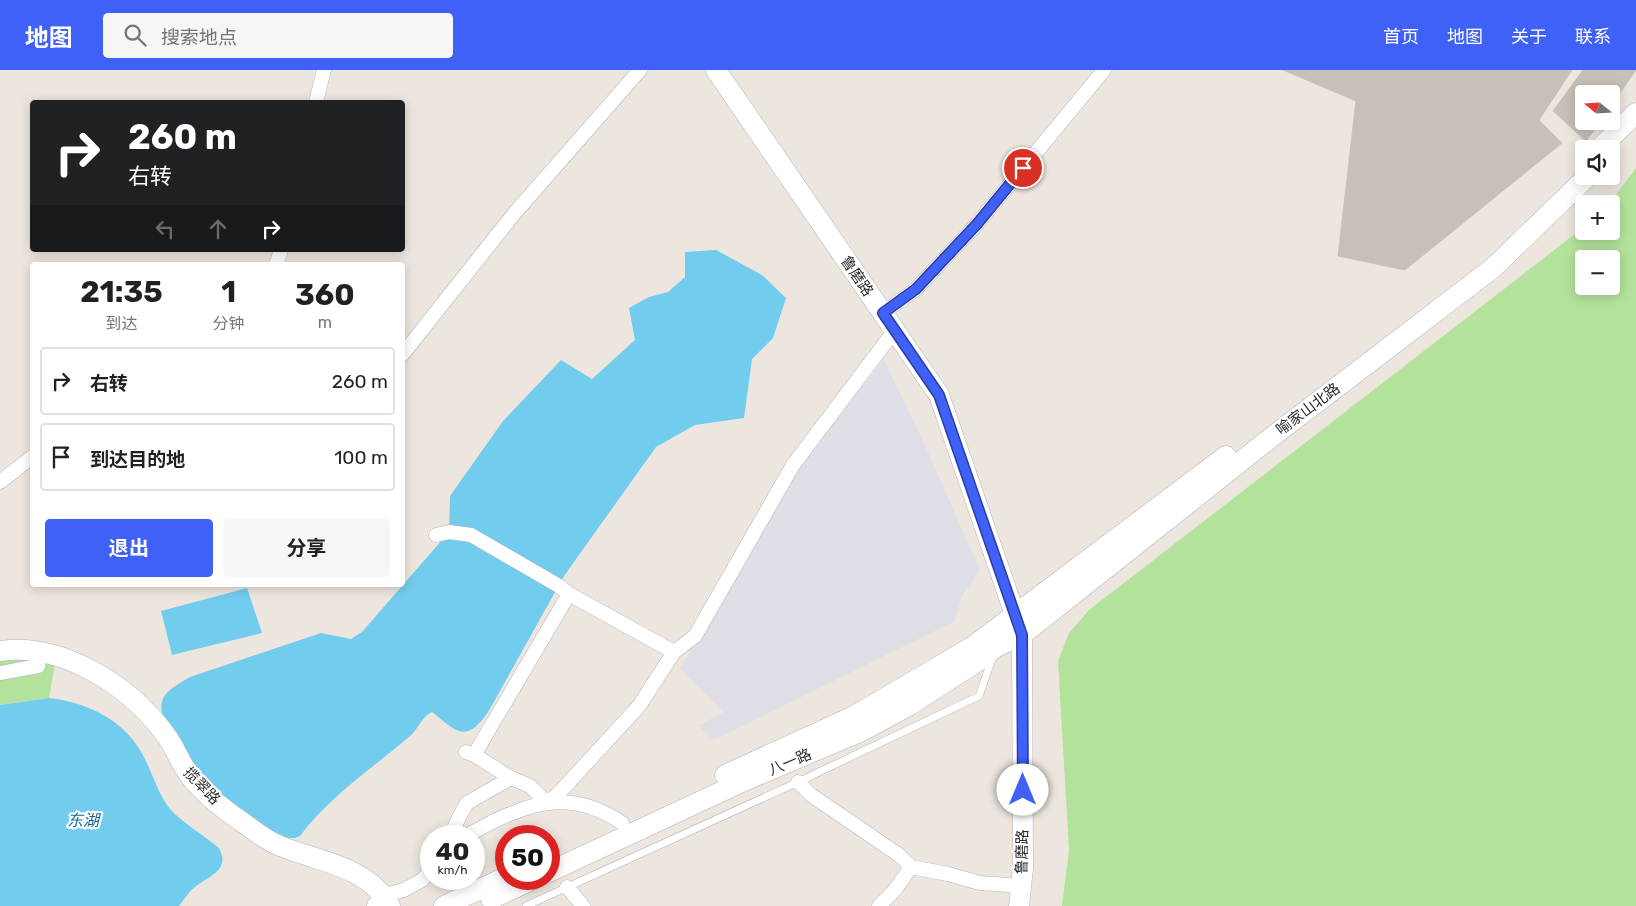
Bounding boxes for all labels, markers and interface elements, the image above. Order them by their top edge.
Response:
search box [103,13,453,58]
icon: search [121,21,149,49]
text: 地图 [25,24,73,52]
text: 搜索地点 [161,26,237,49]
text: 首页 [1383,26,1419,48]
text: 地图 [1447,26,1483,48]
text: 关于 [1511,26,1547,48]
text: 联系 [1575,26,1611,48]
north arrow [1575,85,1620,130]
map controls [1575,85,1620,295]
text: 260 m [128,116,237,158]
icon: right [45,120,110,185]
button: sound [1575,140,1620,185]
pin [1002,147,1044,189]
icon: arrive [1009,154,1037,182]
text: 右转 [128,163,172,190]
button: + [1575,195,1620,240]
icon: left [151,215,179,243]
icon: ahead [204,215,232,243]
icon: right [257,215,285,243]
button: − [1575,250,1620,295]
street label: 鲁磨路 [837,252,877,300]
text: 21:35 [80,274,163,310]
text: 1 [221,274,236,310]
text: 360 [295,277,355,313]
text: m [318,313,332,332]
text: 到达 [105,314,137,333]
text: 分钟 [213,314,245,333]
icon: right [47,367,75,395]
text: 260 m [332,370,388,393]
text: 右转 [90,372,128,395]
street label: 喻家山北路 [1273,379,1343,439]
icon: arrive [47,443,75,471]
text: 100 m [334,446,388,469]
text: 到达目的地 [90,448,185,471]
button: 退出 [45,519,213,577]
button: 分享 [223,519,390,577]
street label: 八一路 [766,745,814,779]
position arrow [996,763,1048,815]
street label: 揽翠路 [180,764,224,808]
water label: 东湖 [67,811,102,830]
speed limit sign: 50 [495,825,560,890]
street label: 鲁磨路 [1013,829,1031,875]
text: 40 [435,837,470,866]
text: km/h [438,863,467,877]

